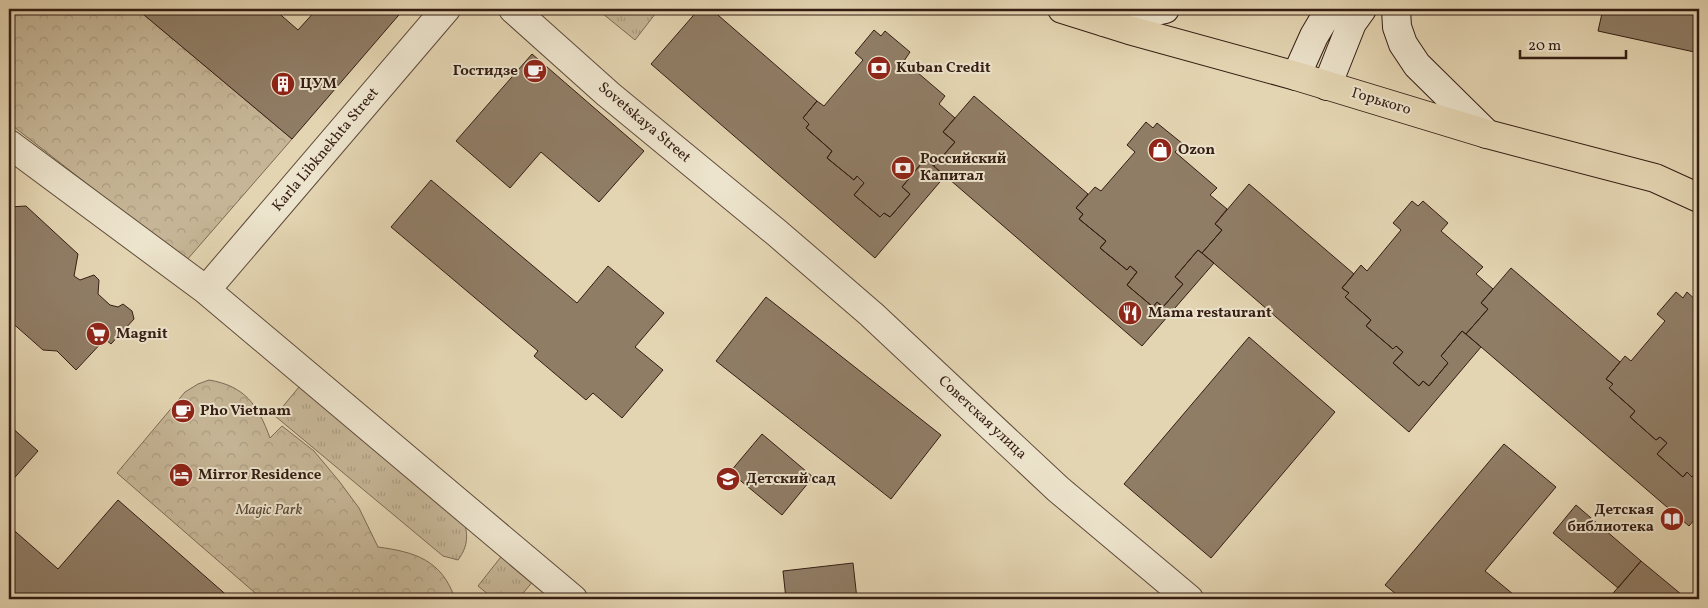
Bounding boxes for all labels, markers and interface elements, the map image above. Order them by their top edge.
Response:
scale bar [1520,28,1627,60]
text: 20 m [1528,36,1561,57]
bank icon: Kuban Credit [866,55,892,81]
cafe icon: Гостидзе [522,58,548,84]
place label: Kuban Credit [896,58,991,79]
place label: Гостидзе [453,61,518,82]
building icon: ЦУМ [270,71,296,97]
place label: ЦУМ [300,74,337,95]
street label: Sovetskaya Street [593,78,695,168]
street label: Karla Libknekhta Street [268,83,384,217]
street label: Горького [1349,83,1413,121]
shop icon: Ozon [1147,137,1173,163]
place label: Ozon [1178,140,1215,161]
place label: Российский Капитал [920,149,1007,187]
bank icon: Российский Капитал [890,155,916,181]
restaurant icon: Mama restaurant [1117,300,1143,326]
place label: Mama restaurant [1148,303,1272,324]
supermarket icon: Magnit [85,321,111,347]
place label: Magnit [116,324,168,345]
street label: Советская улица [933,371,1031,465]
cafe icon: Pho Vietnam [170,398,196,424]
place label: Pho Vietnam [200,401,291,422]
hotel icon: Mirror Residence [168,462,194,488]
place label: Mirror Residence [198,465,322,486]
school or university icon: Детский сад [715,466,741,492]
place label: Детский сад [746,469,836,490]
park label: Magic Park [235,500,302,521]
place label: Детская библиотека [1568,500,1654,538]
library icon: Детская библиотека [1659,506,1685,532]

